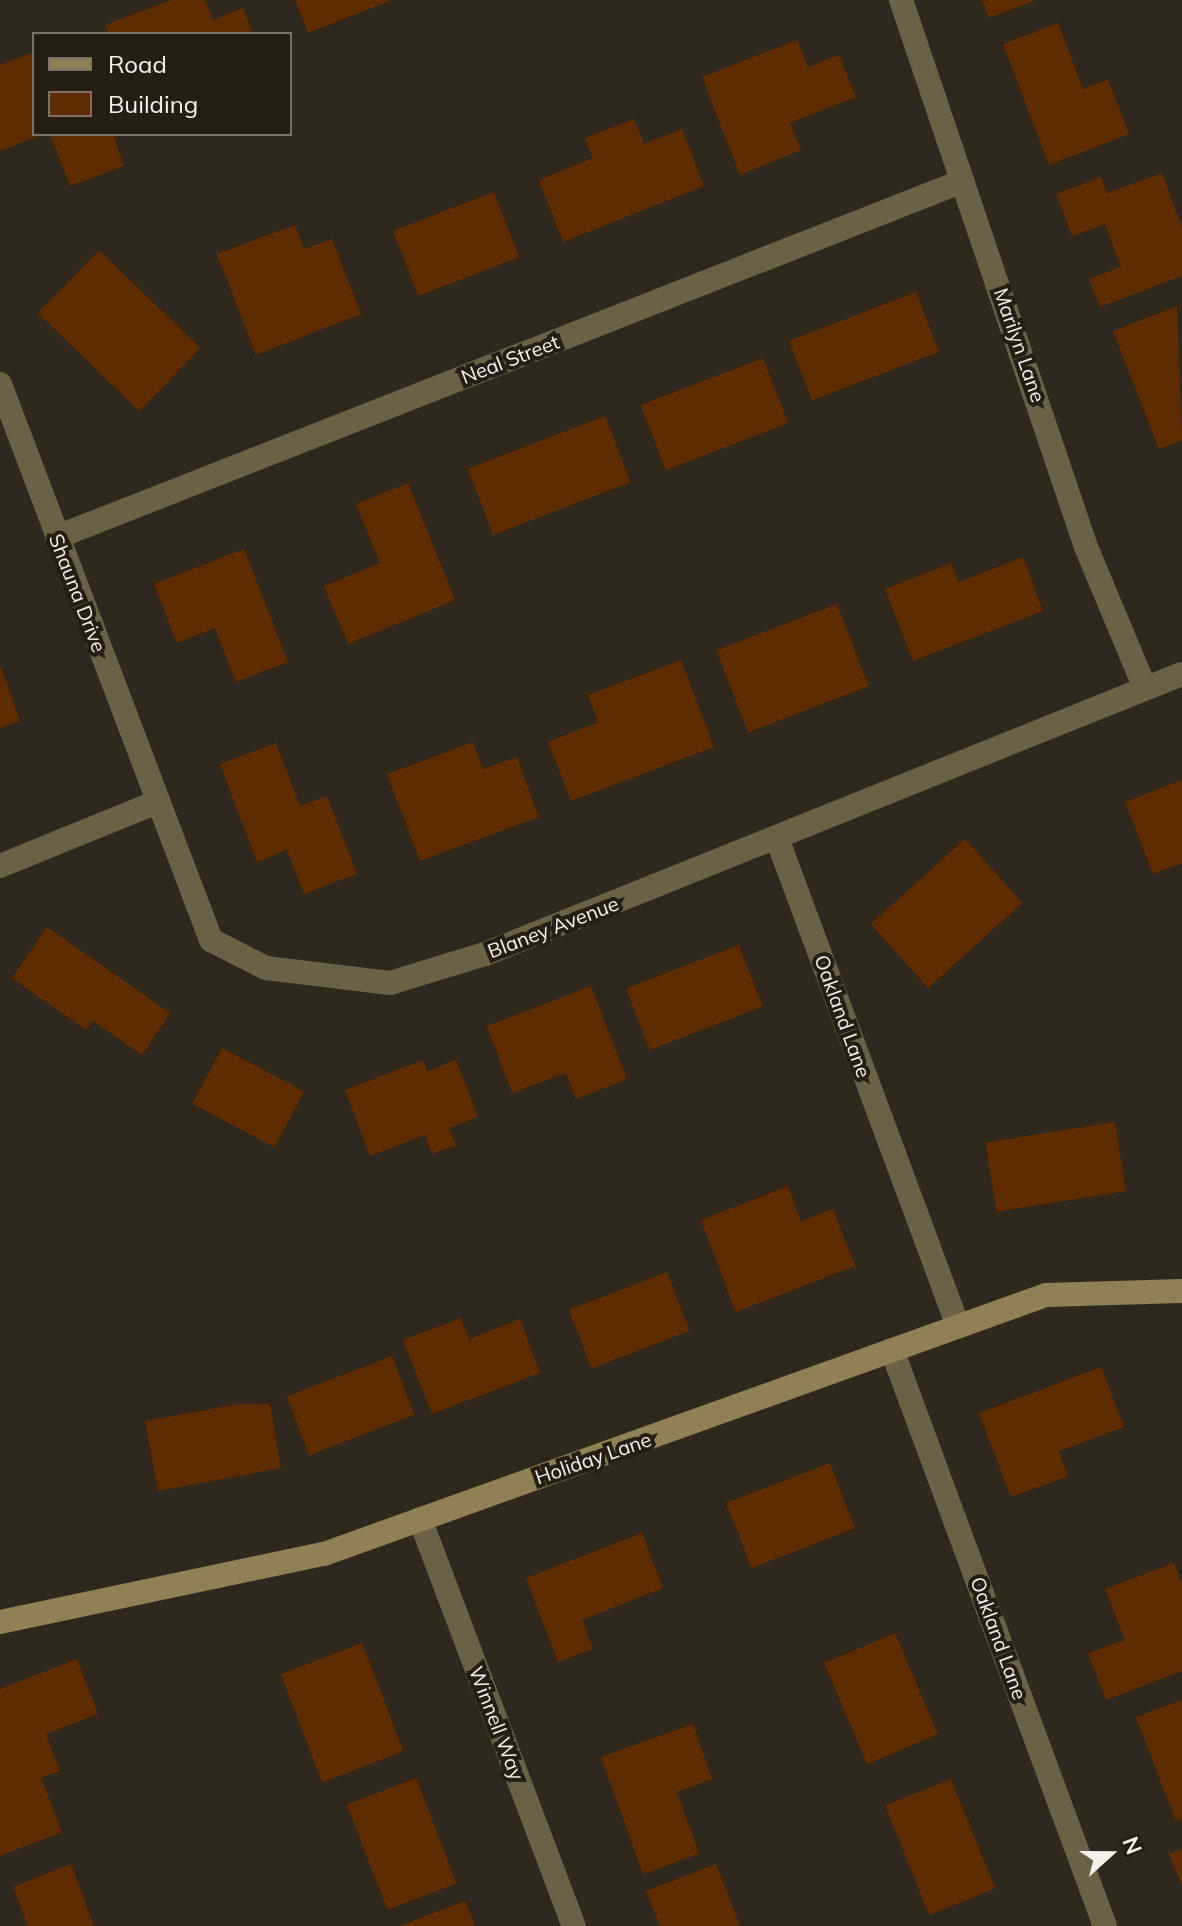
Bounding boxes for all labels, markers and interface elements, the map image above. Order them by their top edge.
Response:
legend [32,32,292,136]
text: Road [108,49,167,79]
text: Building [108,89,198,119]
street label: Marilyn Lane [989,285,1051,405]
street label: Neal Street [458,329,562,389]
street label: Shauna Drive [44,530,112,656]
street label: Blaney Avenue [484,891,622,963]
street label: Oakland Lane [810,951,876,1081]
street label: Holiday Lane [532,1427,654,1489]
street label: Oakland Lane [966,1573,1032,1703]
street label: Winnell Way [464,1663,530,1783]
north arrow [1070,1814,1150,1894]
text: N [1116,1833,1148,1858]

